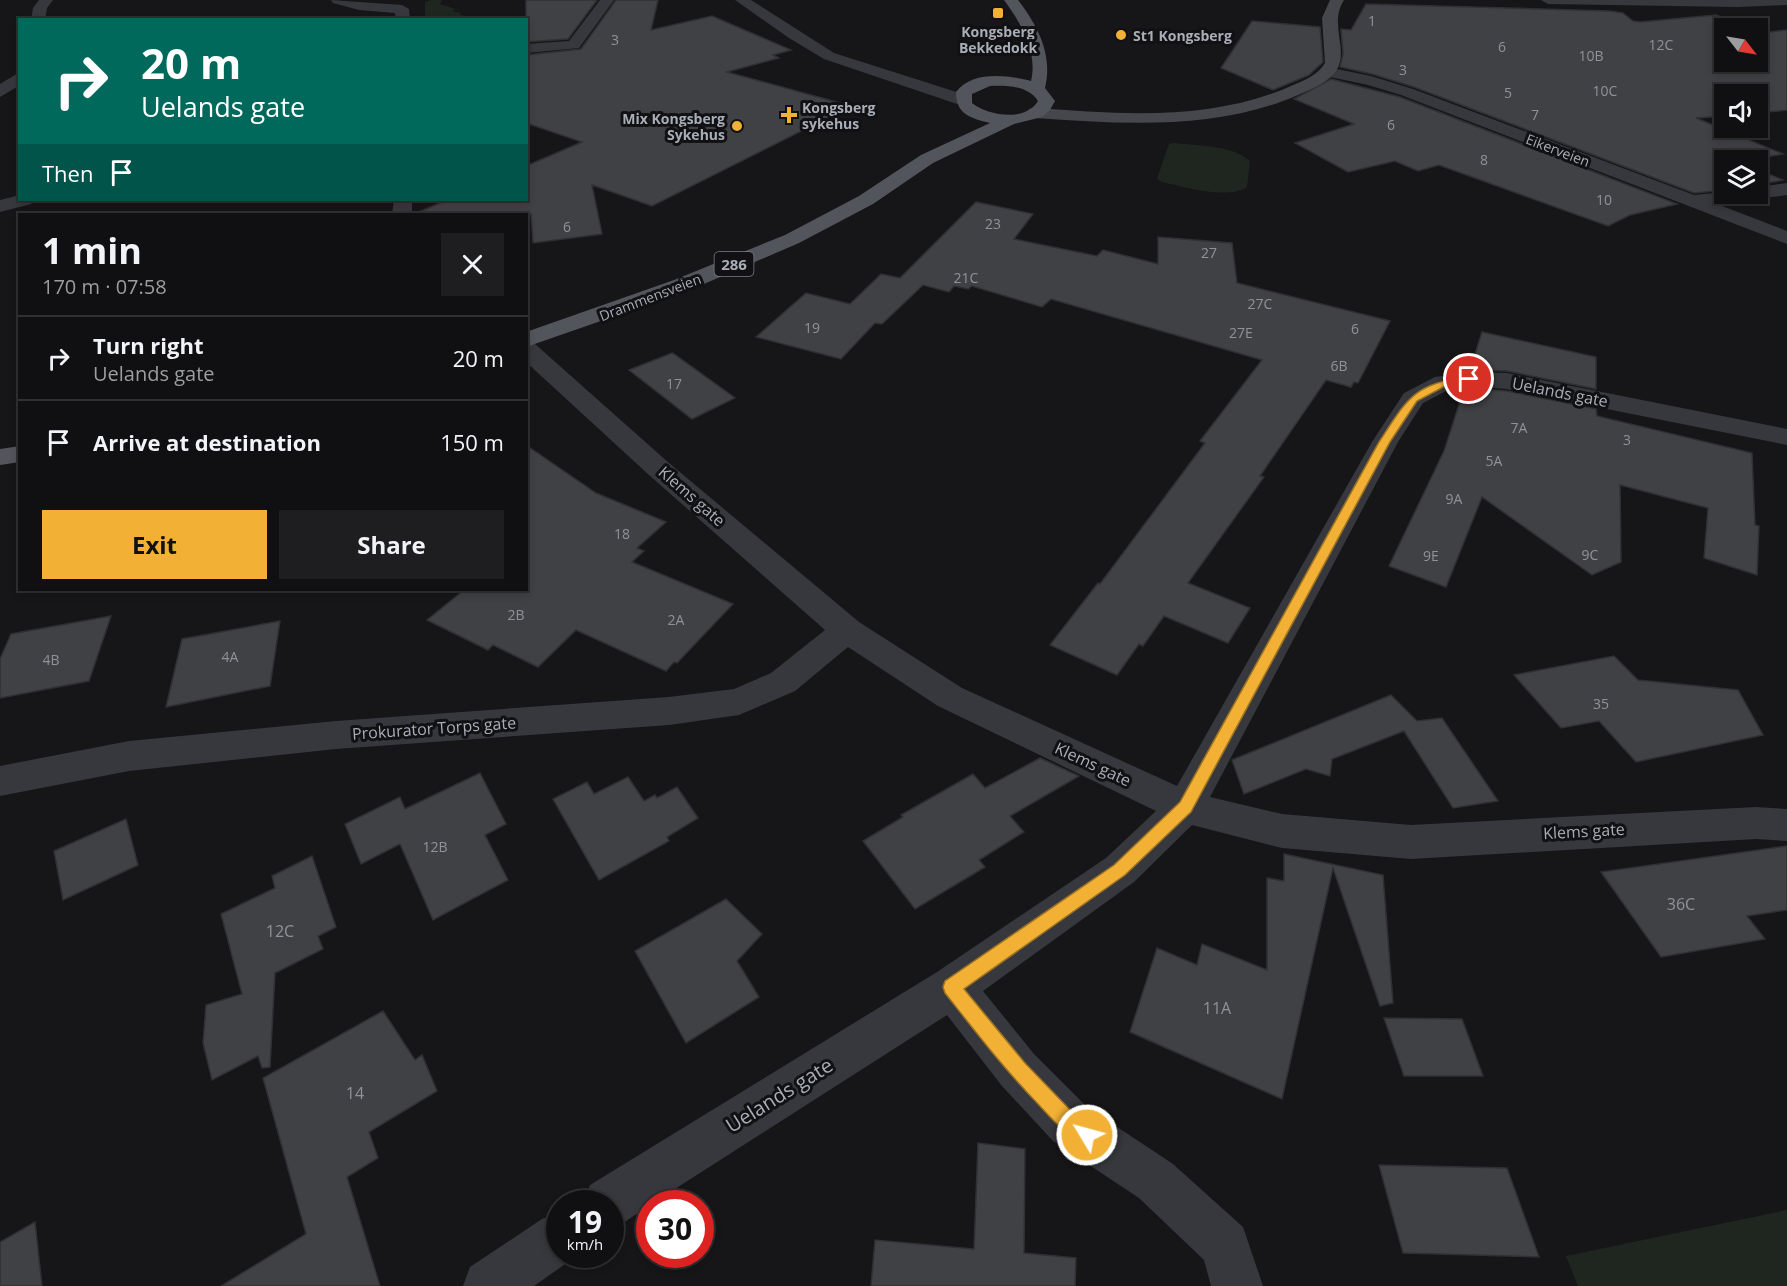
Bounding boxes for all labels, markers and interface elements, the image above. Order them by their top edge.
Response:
marker: Kongsberg Bekkedokk [991,6,1005,20]
house number: 1 [1368,11,1376,30]
north arrow [1714,18,1768,72]
map controls [1714,18,1768,204]
place label: Kongsberg Bekkedokk [959,22,1037,57]
place label: St1 Kongsberg [1133,26,1232,45]
marker: St1 Kongsberg [1114,28,1128,42]
house number: 3 [611,30,619,49]
text: 20 m [141,34,241,91]
house number: 12C [1649,35,1674,54]
house number: 6 [1498,37,1506,56]
icon: right [42,42,120,120]
house number: 10B [1578,46,1604,65]
house number: 3 [1399,60,1407,79]
house number: 10C [1593,81,1618,100]
house number: 5 [1504,83,1512,102]
button: sound [1714,84,1768,138]
text: Uelands gate [141,88,305,125]
place label: Kongsberg sykehus [802,98,876,133]
house number: 7 [1531,105,1539,124]
marker: Kongsberg sykehus [780,106,798,124]
place label: Mix Kongsberg Sykehus [622,109,725,144]
house number: 6 [1387,115,1395,134]
marker: Mix Kongsberg Sykehus [730,119,744,133]
street label: Eikerveien [1523,129,1593,171]
house number: 8 [1480,150,1488,169]
button: layers [1714,150,1768,204]
icon: arrive [105,156,138,189]
text: Then [42,158,93,188]
house number: 10 [1596,190,1612,209]
house number: 23 [985,214,1001,233]
house number: 6 [563,217,571,236]
text: 1 min [42,226,142,275]
button: close [441,233,504,296]
house number: 27 [1201,243,1217,262]
road number: 286 [714,252,754,276]
house number: 21C [954,268,979,287]
street label: Drammensveien [596,269,704,325]
text: 170 m · 07:58 [42,273,167,300]
house number: 27C [1248,294,1273,313]
house number: 19 [804,318,820,337]
house number: 6 [1351,319,1359,338]
house number: 27E [1229,323,1253,342]
text: Turn right [93,330,204,360]
icon: right [42,342,75,375]
text: 20 m [453,343,504,373]
pin [1443,353,1494,404]
house number: 6B [1330,356,1348,375]
text: Uelands gate [93,360,215,387]
icon: arrive [1452,362,1485,395]
street label: Uelands gate [1510,372,1610,412]
house number: 17 [666,374,682,393]
house number: 7A [1511,418,1528,437]
icon: arrive [42,426,75,459]
text: Arrive at destination [93,427,321,457]
text: 150 m [440,427,504,457]
house number: 3 [1623,430,1631,449]
house number: 5A [1486,451,1503,470]
street label: Klems gate [654,461,730,531]
house number: 9A [1446,489,1463,508]
button: Exit [42,510,267,579]
button: Share [279,510,504,579]
house number: 18 [614,524,630,543]
house number: 9C [1582,545,1599,564]
house number: 9E [1423,546,1439,565]
house number: 2B [507,605,525,624]
house number: 2A [668,610,685,629]
house number: 4A [222,647,239,666]
house number: 4B [42,650,60,669]
house number: 35 [1593,694,1609,713]
street label: Prokurator Torps gate [351,711,517,745]
street label: Klems gate [1051,737,1135,791]
street label: Klems gate [1543,818,1625,844]
house number: 12B [422,837,448,856]
house number: 36C [1667,893,1695,915]
house number: 12C [266,920,294,942]
house number: 11A [1203,997,1232,1019]
street label: Uelands gate [720,1051,838,1139]
house number: 14 [346,1082,364,1104]
position arrow [1055,1103,1119,1167]
speed limit sign: 30 [636,1190,714,1268]
text: 19 [568,1201,602,1242]
text: km/h [567,1234,603,1254]

